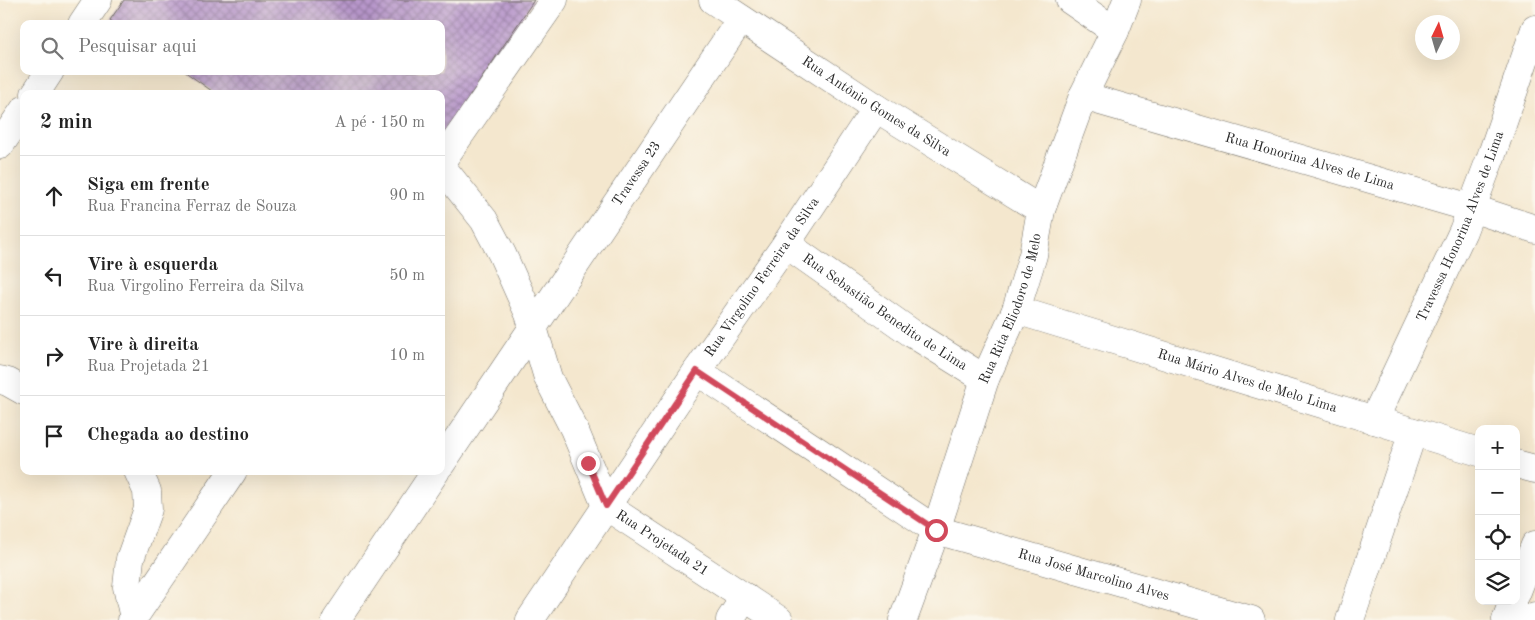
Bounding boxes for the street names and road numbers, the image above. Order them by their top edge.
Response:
street label: Rua Antônio Gomes da Silva [799,54,953,159]
street label: Travessa Honorina Alves de Lima [1414,129,1506,324]
street label: Rua Honorina Alves de Lima [1224,130,1396,193]
street label: Travessa 23 [610,139,663,209]
street label: Rua Virgolino Ferreira da Silva [702,195,822,359]
street label: Rua Rita Eliodoro de Melo [977,232,1044,386]
street label: Rua Sebastião Benedito de Lima [800,251,970,373]
street label: Rua Mário Alves de Melo Lima [1156,347,1339,415]
street label: Rua Projetada 21 [613,508,711,579]
street label: Rua José Marcolino Alves [1016,547,1171,603]

